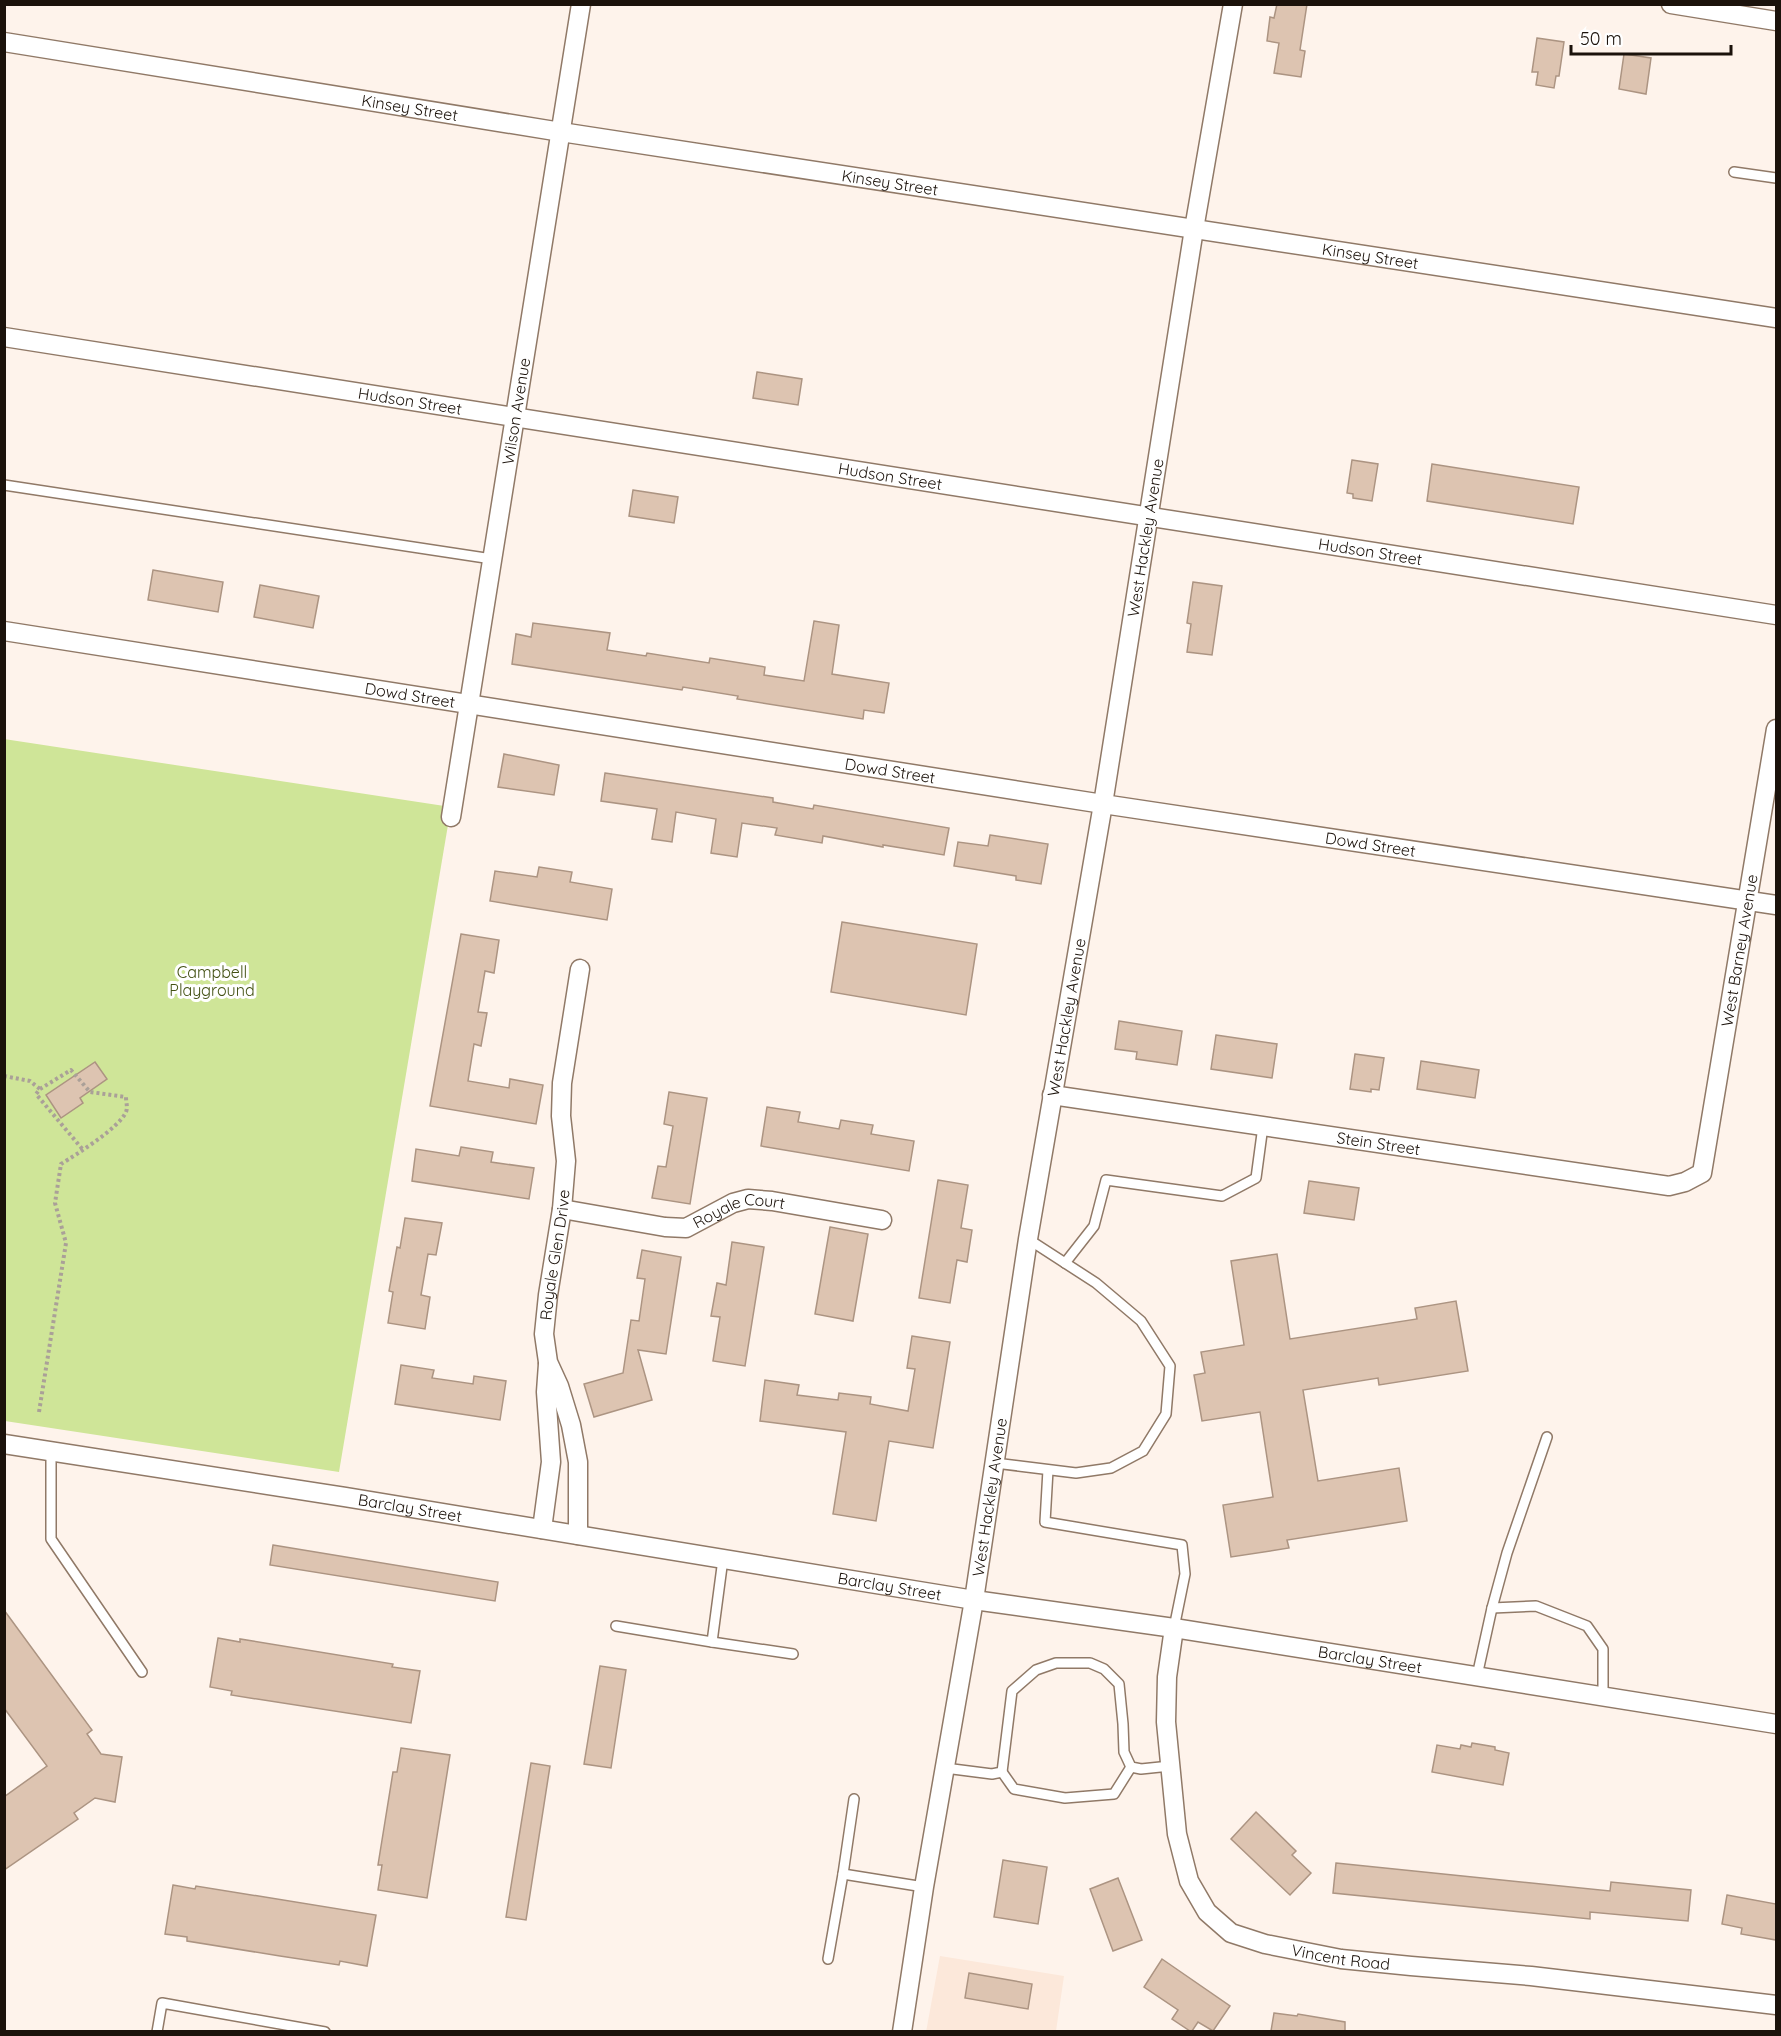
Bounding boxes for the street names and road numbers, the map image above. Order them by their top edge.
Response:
street label: Kinsey Street [360,90,459,125]
street label: Kinsey Street [840,165,940,200]
street label: Kinsey Street [1321,239,1420,273]
street label: Wilson Avenue [497,356,534,466]
street label: Hudson Street [357,383,463,419]
street label: West Hackley Avenue [1123,457,1168,618]
street label: Hudson Street [837,458,944,494]
street label: Hudson Street [1317,533,1424,569]
street label: Dowd Street [363,678,457,712]
street label: Dowd Street [843,754,937,787]
street label: Dowd Street [1324,827,1417,861]
street label: West Barney Avenue [1717,873,1762,1028]
street label: West Hackley Avenue [1043,937,1090,1098]
street label: Stein Street [1335,1127,1422,1159]
street label: Royale Glen Drive [535,1189,574,1321]
street label: Royale Court [689,1189,787,1233]
street label: West Hackley Avenue [968,1416,1011,1578]
street label: Barclay Street [357,1489,463,1526]
street label: Barclay Street [836,1568,943,1605]
street label: Barclay Street [1317,1641,1423,1677]
street label: Vincent Road [1290,1939,1391,1974]

